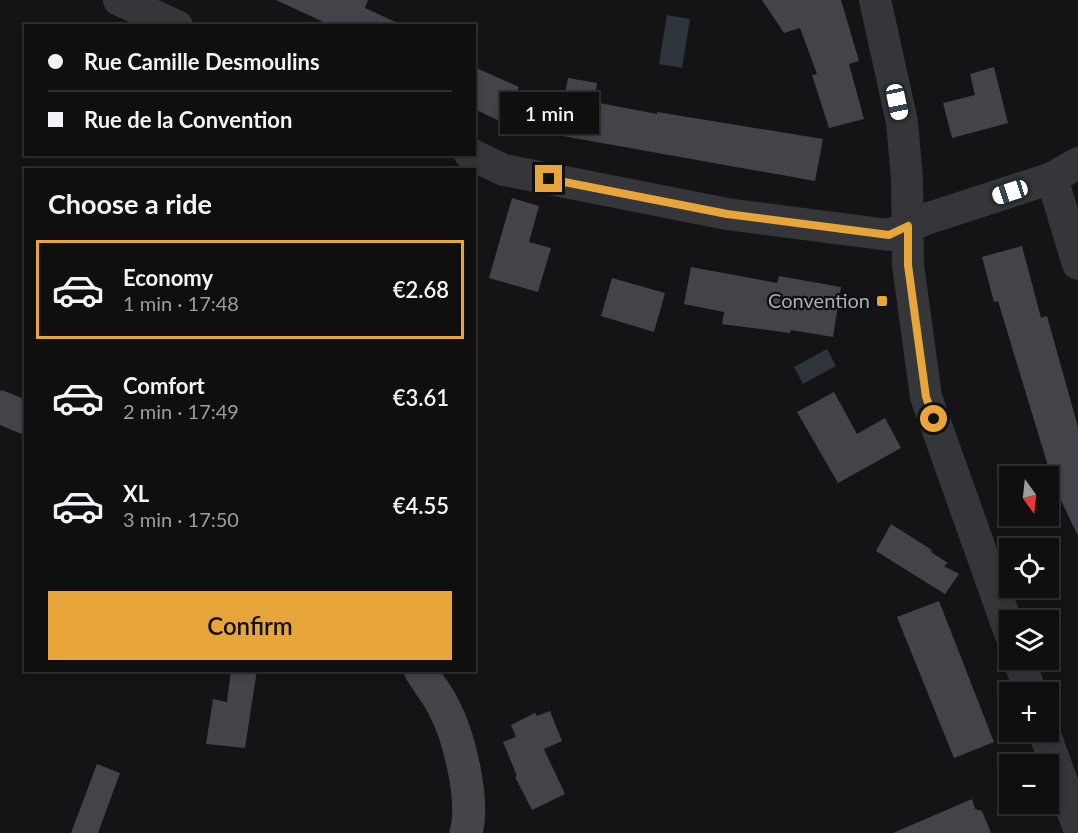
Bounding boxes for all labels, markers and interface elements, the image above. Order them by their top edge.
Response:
text: Rue Camille Desmoulins [84,48,320,75]
car [884,83,910,121]
callout: 1 min [500,92,598,134]
text: 1 min [525,101,574,125]
text: Rue de la Convention [84,106,292,133]
route end [535,165,562,192]
car [990,178,1030,206]
text: Choose a ride [48,187,212,220]
icon: car [51,263,105,317]
text: Economy [123,264,213,291]
text: €2.68 [393,276,449,303]
place label: Convention [768,288,870,312]
text: 1 min · 17:48 [123,291,239,315]
marker: Convention [875,294,889,308]
icon: car [51,371,105,425]
text: Comfort [123,372,205,399]
text: €3.61 [393,384,449,411]
text: 2 min · 17:49 [123,399,239,423]
route start [920,405,947,432]
north arrow [999,466,1059,526]
map controls [999,466,1059,814]
icon: car [51,479,105,533]
text: XL [123,480,149,507]
text: €4.55 [393,492,449,519]
text: 3 min · 17:50 [123,507,239,531]
button: locate [999,538,1059,598]
button: Confirm [48,591,452,660]
button: layers [999,610,1059,670]
button: + [999,682,1059,742]
button: − [999,754,1059,814]

